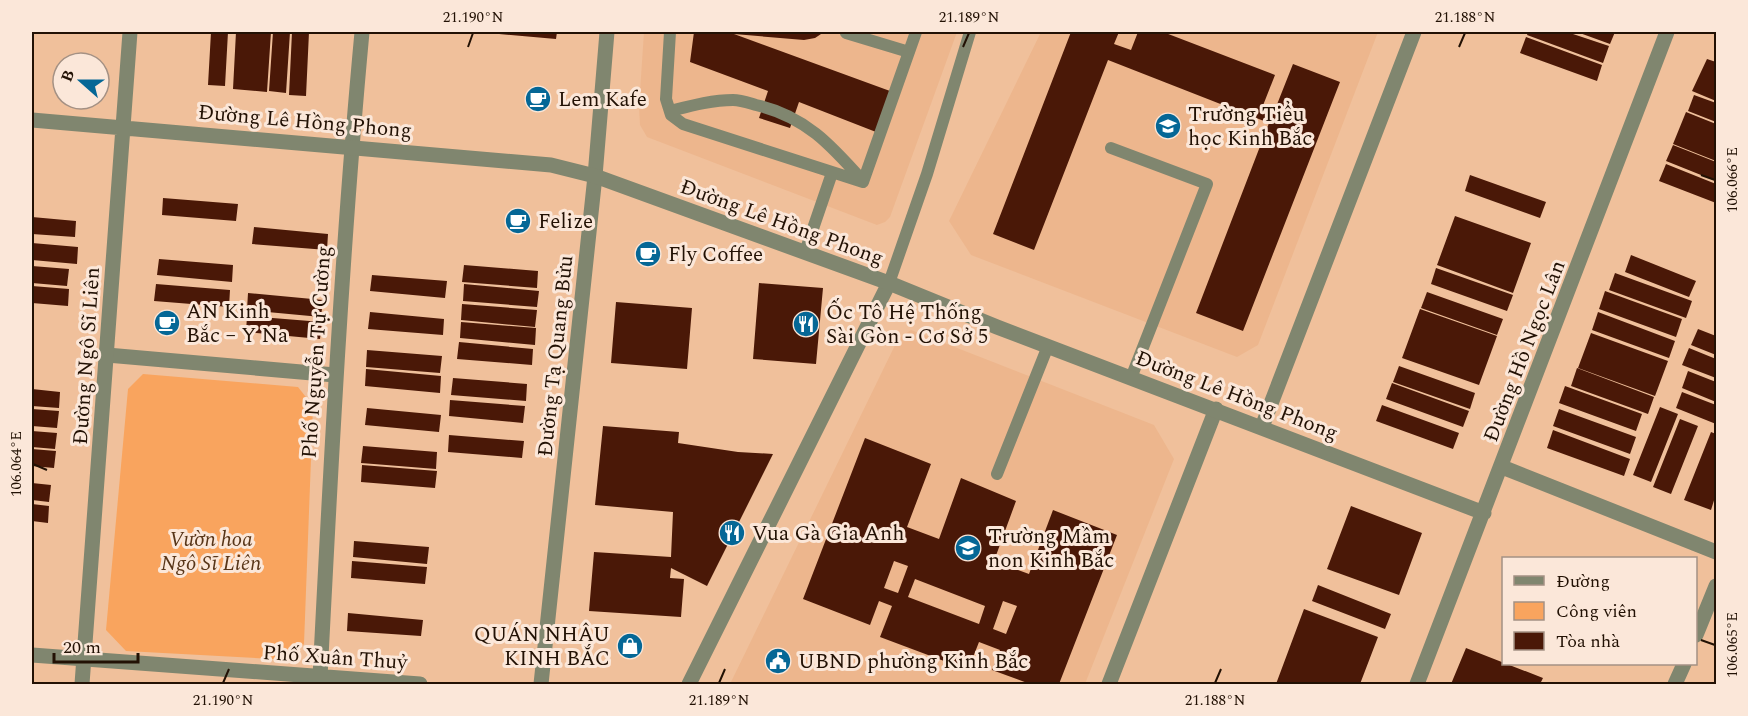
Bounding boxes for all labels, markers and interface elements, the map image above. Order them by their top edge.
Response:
text: 21.190°N [443,6,503,29]
text: 21.189°N [939,6,999,29]
text: 21.188°N [1435,6,1495,29]
north arrow [51,51,111,111]
text: B [55,66,81,86]
cafe icon: Lem Kafe [523,84,553,114]
place label: Lem Kafe [558,84,647,116]
street label: Đường Lê Hồng Phong [197,97,413,147]
place label: Trường Tiểu học Kinh Bắc [1188,99,1312,155]
school or university icon: Trường Tiểu học Kinh Bắc [1153,111,1183,141]
text: 106.066°E [1721,147,1744,213]
street label: Đường Lê Hồng Phong [675,171,888,275]
cafe icon: Felize [503,206,533,236]
place label: Felize [538,206,593,238]
cafe icon: Fly Coffee [633,239,663,269]
place label: Fly Coffee [668,239,763,271]
street label: Phố Nguyễn Tự Cường [294,245,340,459]
street label: Đường Tạ Quang Bửu [530,254,583,458]
street label: Đường Hồ Ngọc Lân [1476,256,1574,447]
street label: Đường Ngô Sĩ Liên [65,266,109,446]
place label: AN Kinh Bắc – Y Na [186,296,289,352]
place label: Ốc Tô Hệ Thống Sài Gòn - Cơ Sở 5 [826,297,988,353]
cafe icon: AN Kinh Bắc – Y Na [152,308,182,338]
restaurant icon: Ốc Tô Hệ Thống Sài Gòn - Cơ Sở 5 [791,309,821,339]
street label: Đường Lê Hồng Phong [1131,343,1343,449]
text: 106.064°E [5,431,28,497]
restaurant icon: Vua Gà Gia Anh [717,518,747,548]
place label: Vua Gà Gia Anh [752,518,904,550]
place label: Trường Mầm non Kinh Bắc [988,521,1114,577]
park label: Vườn hoa Ngô Sĩ Liên [161,524,261,580]
school or university icon: Trường Mầm non Kinh Bắc [953,533,983,563]
legend [1502,557,1697,665]
text: Đường [1556,568,1610,595]
text: Công viên [1556,598,1637,625]
text: 106.065°E [1721,612,1744,678]
place label: QUÁN NHẬU KINH BẮC [474,619,610,675]
scale bar [54,626,138,664]
text: Tòa nhà [1556,628,1620,655]
shop icon: QUÁN NHẬU KINH BẮC [615,631,645,661]
text: 20 m [63,634,101,661]
street label: Phố Xuân Thuỷ [261,637,409,679]
public building icon: UBND phường Kinh Bắc [763,646,793,676]
place label: UBND phường Kinh Bắc [798,646,1028,678]
text: 21.190°N [193,689,253,712]
text: 21.189°N [689,689,749,712]
text: 21.188°N [1185,689,1245,712]

